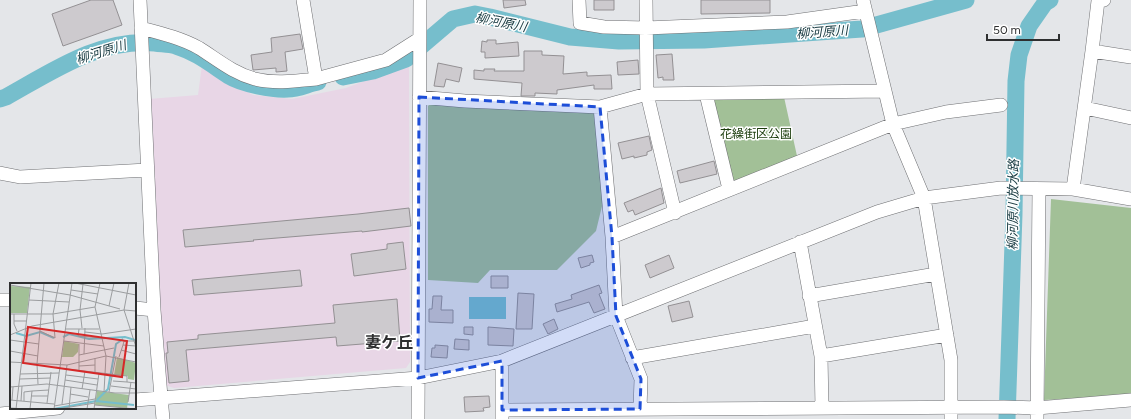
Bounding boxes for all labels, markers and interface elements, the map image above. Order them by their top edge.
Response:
water label: 柳河原川 [474,10,530,35]
scale bar [987,16,1059,42]
water label: 柳河原川 [796,23,850,41]
text: 50 m [993,23,1021,37]
water label: 柳河原川 [74,37,130,67]
park label: 花繰街区公園 [720,127,792,141]
water label: 柳河原川放水路 [1005,158,1021,251]
inset map [10,283,136,409]
district label: 妻ケ丘 [365,333,413,352]

